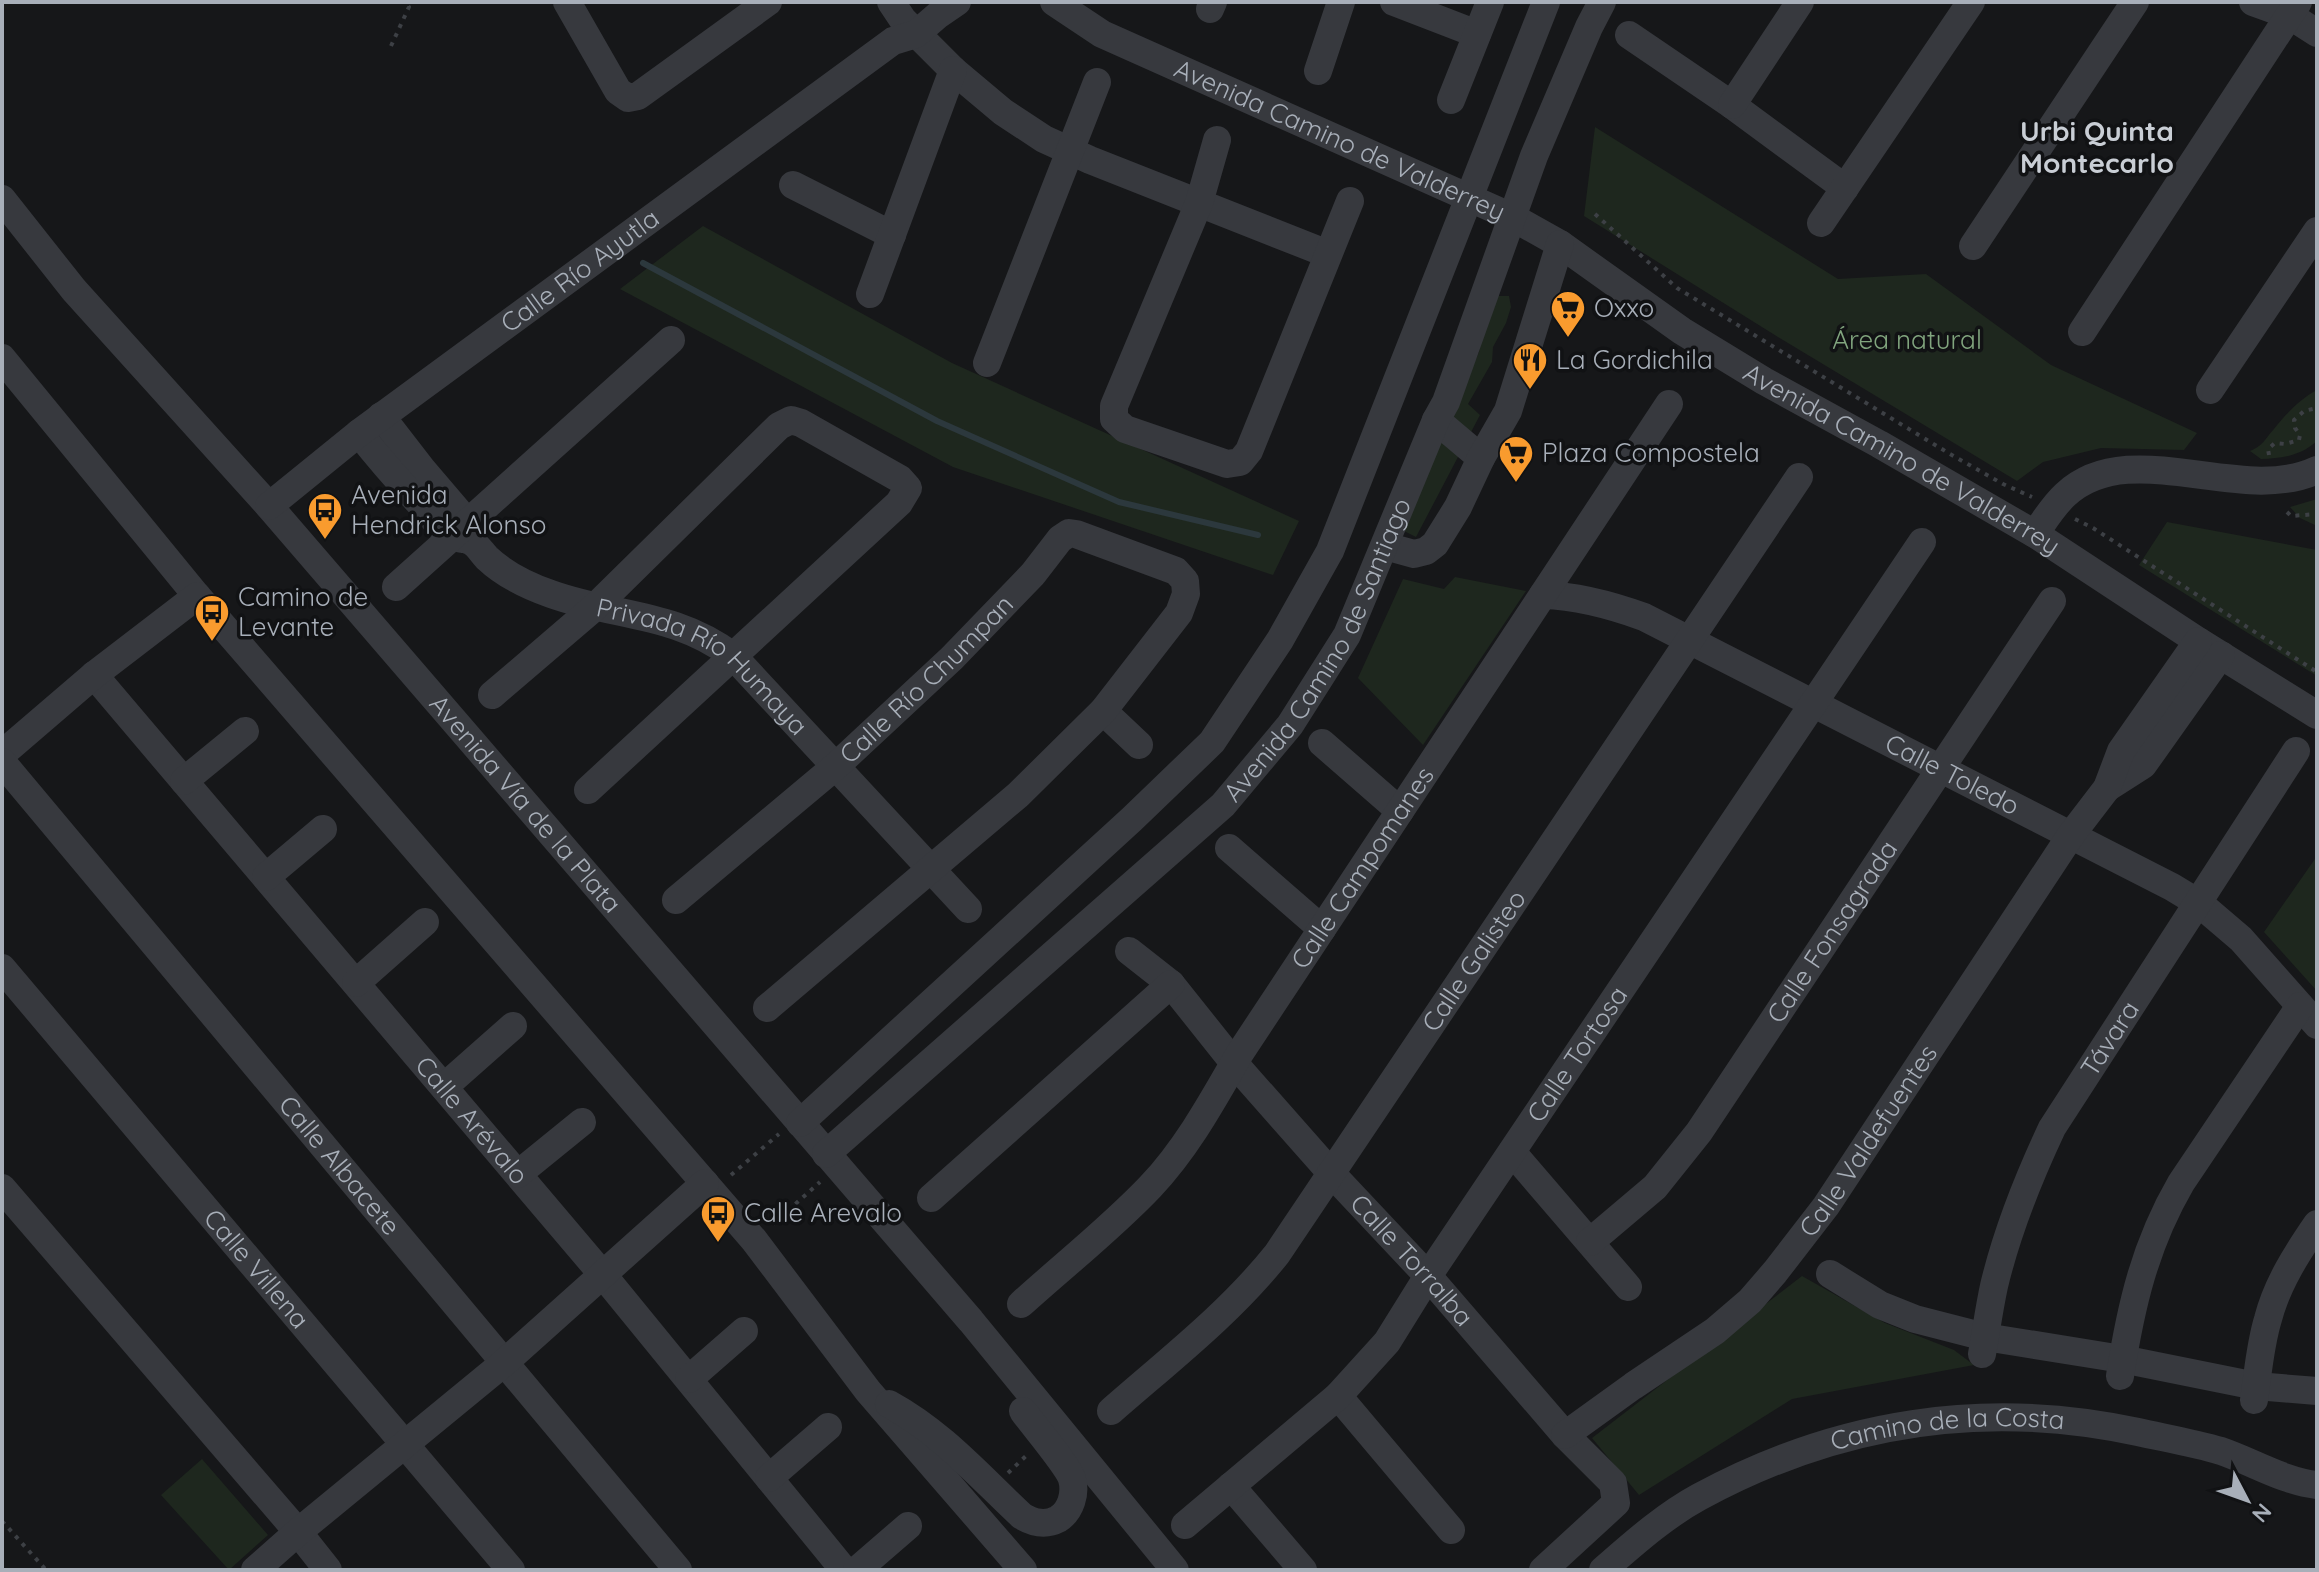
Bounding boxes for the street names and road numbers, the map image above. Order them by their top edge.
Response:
street label: Avenida Camino de Valderrey [1169,51,1511,228]
street label: Calle Río Ayutla [494,201,665,339]
street label: Avenida Camino de Valderrey [1738,356,2067,562]
street label: Avenida Camino de Santiago [1216,493,1418,808]
street label: Calle Río Chumpan [832,588,1020,770]
street label: Privada Río Humaya [593,590,815,742]
street label: Avenida Vía de la Plata [423,687,629,919]
street label: Calle Toledo [1880,726,2025,822]
street label: Calle Campomanes [1283,760,1441,975]
street label: Calle Fonsagrada [1759,834,1904,1029]
street label: Calle Galisteo [1414,884,1533,1038]
street label: Calle Tortosa [1519,980,1634,1128]
street label: Távara [2073,994,2146,1082]
street label: Calle Valdefuentes [1791,1038,1944,1243]
street label: Calle Arévalo [408,1049,536,1191]
street label: Calle Albacete [272,1088,408,1242]
street label: Calle Torralba [1343,1187,1481,1333]
street label: Calle Villena [197,1202,317,1335]
street label: Camino de la Costa [1826,1400,2066,1457]

